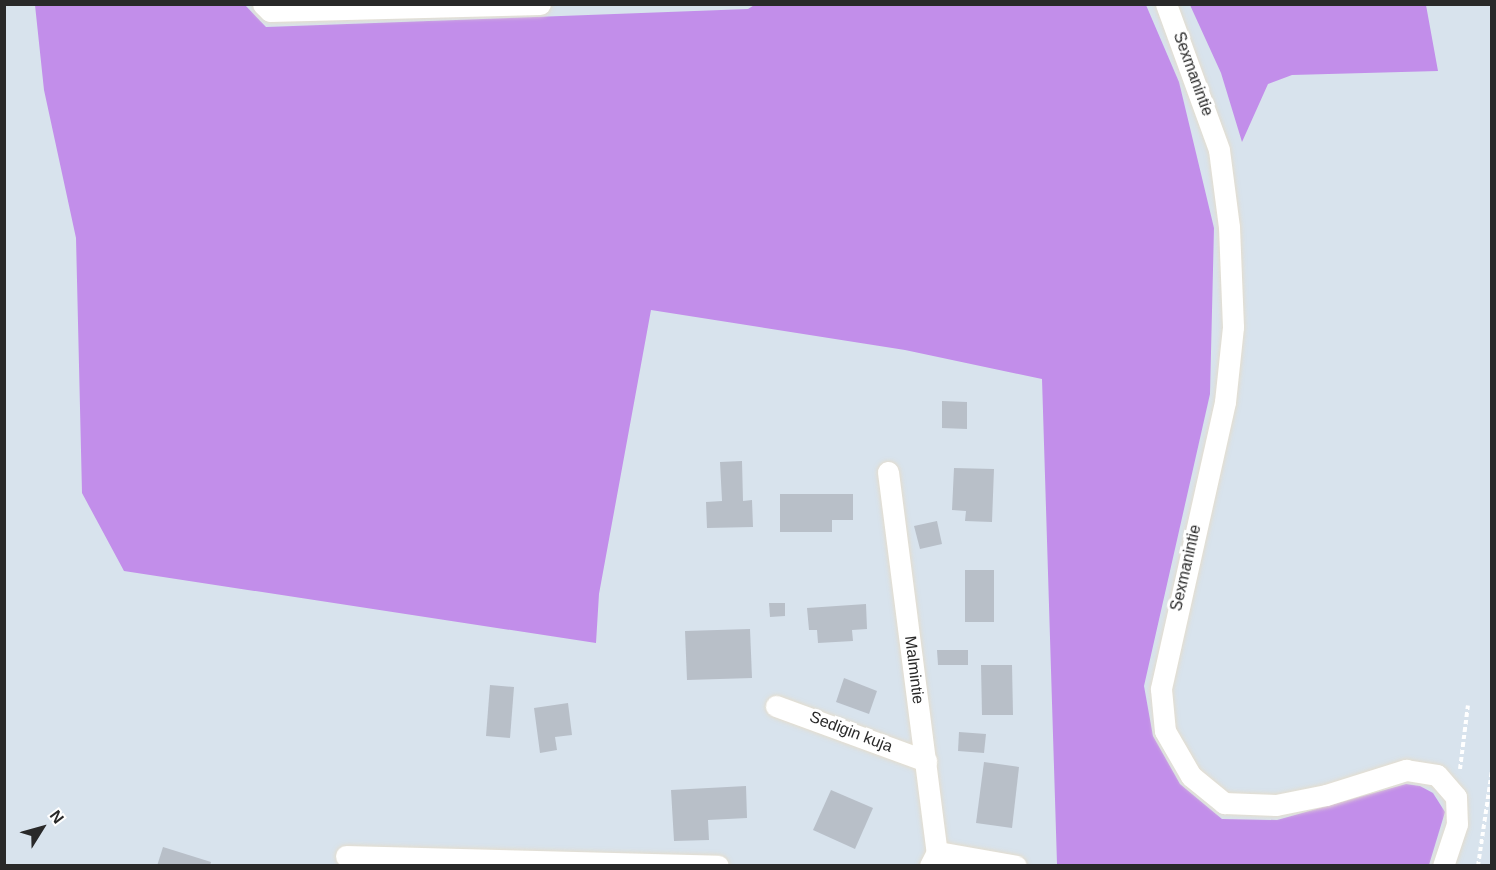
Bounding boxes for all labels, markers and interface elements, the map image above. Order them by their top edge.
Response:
street label: Sexmanintie [1169,29,1217,119]
street label: Sexmanintie [1167,523,1205,613]
street label: Malmintie [900,635,928,705]
street label: Sedigin kuja [807,707,895,757]
north arrow [12,798,72,858]
text: N [47,807,67,827]

